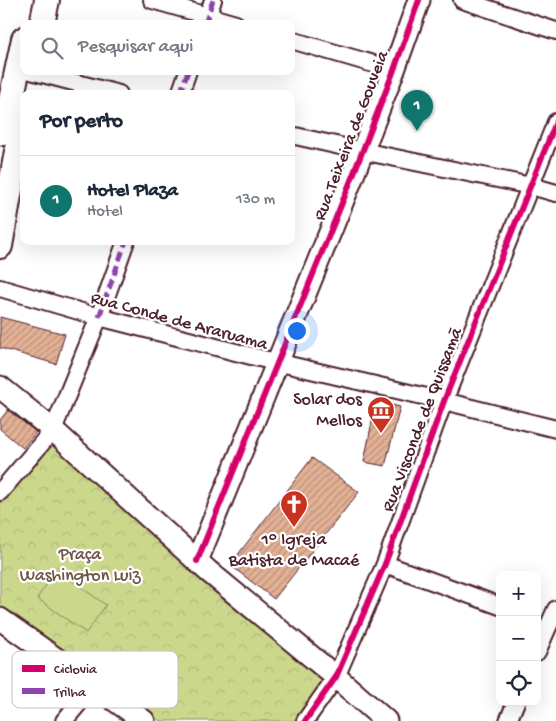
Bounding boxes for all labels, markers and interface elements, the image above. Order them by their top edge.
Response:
search box [20,20,295,75]
icon: search [38,34,66,62]
text: Pesquisar aqui [78,36,193,59]
street label: Rua Teixeira de Gouveia [310,47,394,224]
pin: 1 [401,90,433,131]
text: Por perto [40,110,123,135]
text: Hotel Plaza [87,180,178,203]
text: 1 [53,191,59,210]
text: 130 m [236,191,275,210]
text: Hotel [87,203,123,222]
street label: Rua Conde de Araruama [88,288,271,356]
your location [284,318,310,344]
street label: Rua Visconde de Quissamã [378,324,468,515]
place label: Solar dos Mellos [293,390,363,432]
museum icon: Solar dos Mellos [366,395,396,434]
church icon: 1° Igreja Batista de Macaé [279,489,309,528]
place label: 1° Igreja Batista de Macaé [228,530,360,572]
park label: Praça Washington Luiz [20,545,141,587]
map controls [496,571,541,706]
button: + [496,571,541,616]
button: − [496,616,541,661]
legend [12,651,178,708]
button: locate [496,661,541,706]
text: Ciclovia [54,662,98,679]
text: Trilha [53,685,87,702]

